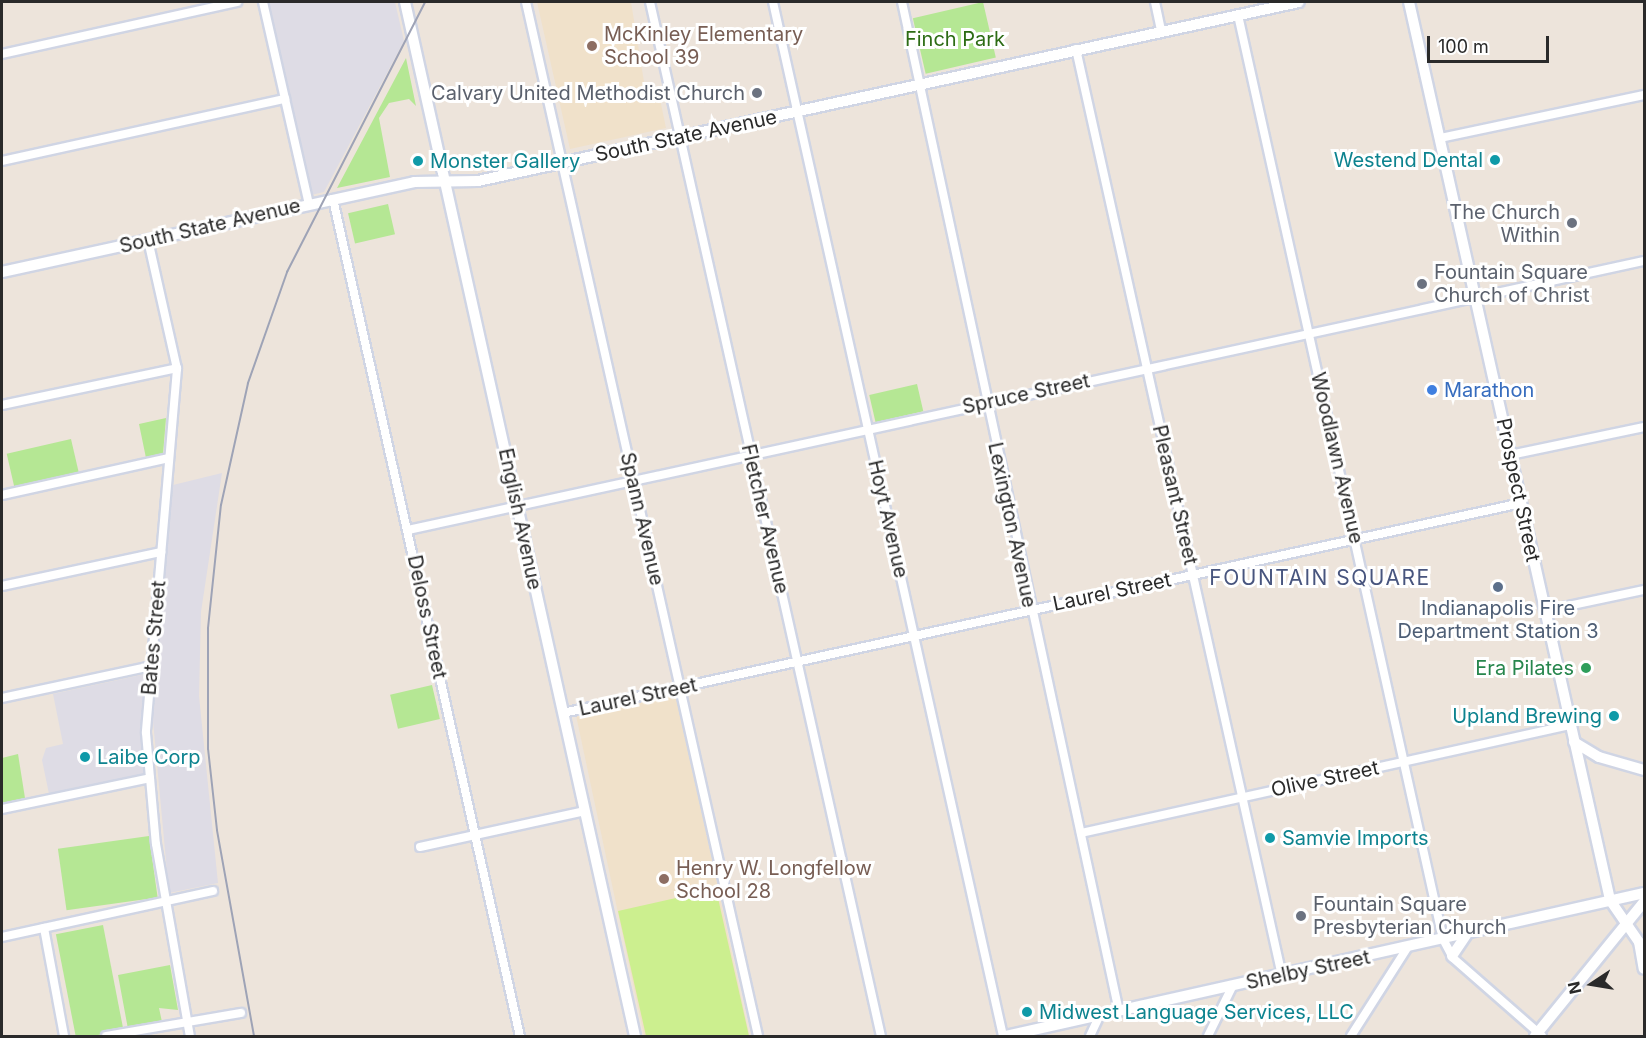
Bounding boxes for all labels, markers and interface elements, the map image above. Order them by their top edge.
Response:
place label: McKinley Elementary School 39 [604,22,803,69]
scale bar [1430,24,1552,62]
park label: Finch Park [905,27,1005,51]
text: 100 m [1438,36,1489,57]
marker: McKinley Elementary School 39 [585,39,599,53]
place label: Calvary United Methodist Church [431,81,745,105]
marker: Calvary United Methodist Church [750,86,764,100]
street label: South State Avenue [593,105,779,167]
place label: Westend Dental [1334,148,1483,172]
place label: Monster Gallery [430,149,580,173]
marker: Westend Dental [1488,153,1502,167]
marker: Monster Gallery [411,154,425,168]
street label: South State Avenue [117,193,303,259]
place label: The Church Within [1449,200,1560,247]
marker: The Church Within [1565,216,1579,230]
place label: Fountain Square Church of Christ [1434,260,1590,307]
marker: Fountain Square Church of Christ [1415,277,1429,291]
street label: Spruce Street [960,369,1092,419]
street label: Woodlawn Avenue [1306,370,1368,546]
place label: Marathon [1444,378,1534,402]
marker: Marathon [1425,383,1439,397]
street label: Prospect Street [1491,416,1545,564]
street label: Pleasant Street [1147,423,1203,567]
street label: Lexington Avenue [983,440,1041,610]
street label: Fletcher Avenue [736,442,794,596]
street label: English Avenue [493,446,547,592]
street label: Spann Avenue [615,450,669,588]
street label: Hoyt Avenue [863,458,913,580]
street label: Deloss Street [402,553,452,681]
district label: FOUNTAIN SQUARE [1209,565,1431,591]
street label: Laurel Street [1051,568,1173,616]
street label: Bates Street [137,580,171,696]
marker: Indianapolis Fire Department Station 3 [1491,580,1505,594]
place label: Indianapolis Fire Department Station 3 [1397,596,1599,643]
place label: Era Pilates [1475,656,1574,680]
marker: Era Pilates [1579,661,1593,675]
street label: Laurel Street [577,673,699,721]
place label: Upland Brewing [1452,704,1602,728]
marker: Upland Brewing [1607,709,1621,723]
place label: Laibe Corp [97,745,201,769]
marker: Laibe Corp [78,750,92,764]
street label: Olive Street [1269,756,1381,802]
place label: Samvie Imports [1282,826,1429,850]
marker: Samvie Imports [1263,831,1277,845]
place label: Henry W. Longfellow School 28 [676,856,872,903]
marker: Henry W. Longfellow School 28 [657,872,671,886]
place label: Fountain Square Presbyterian Church [1313,892,1507,939]
marker: Fountain Square Presbyterian Church [1294,909,1308,923]
street label: Shelby Street [1244,945,1372,995]
north arrow [1562,954,1622,1014]
text: N [1563,980,1585,996]
place label: Midwest Language Services, LLC [1039,1000,1354,1024]
marker: Midwest Language Services, LLC [1020,1005,1034,1019]

